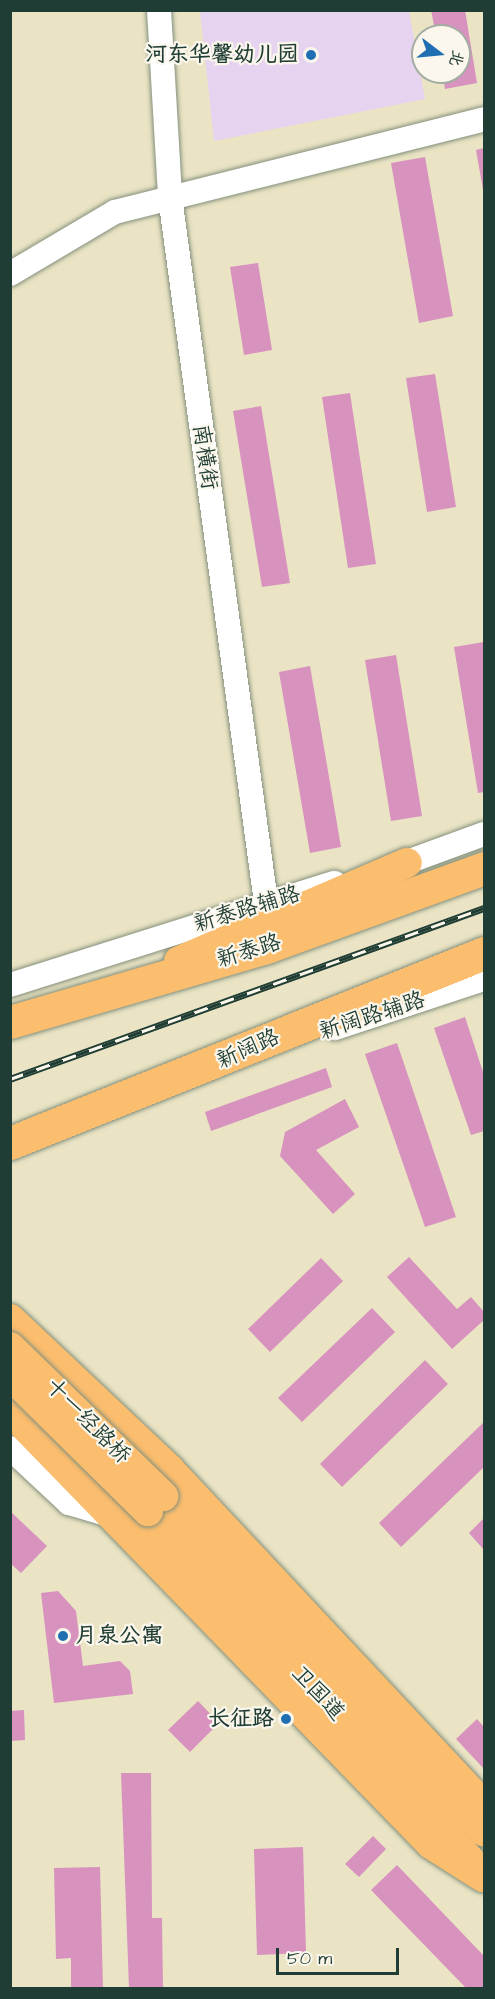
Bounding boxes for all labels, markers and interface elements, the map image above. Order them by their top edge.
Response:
north arrow [411,24,471,84]
place label: 河东华馨幼儿园 [145,42,299,68]
marker: 河东华馨幼儿园 [304,48,318,62]
text: 北 [444,48,469,69]
street label: 南横街 [187,422,223,492]
street label: 新泰路辅路 [191,880,303,938]
street label: 新泰路 [214,929,284,973]
street label: 新阔路辅路 [316,986,428,1046]
street label: 新阔路 [212,1024,284,1074]
street label: 十一经路桥 [40,1373,136,1469]
place label: 月泉公寓 [75,1623,163,1649]
marker: 月泉公寓 [56,1629,70,1643]
street label: 卫国道 [286,1660,350,1726]
place label: 长征路 [208,1706,274,1732]
marker: 长征路 [279,1712,293,1726]
scale bar [279,1936,402,1974]
text: 50 m [287,1946,332,1971]

